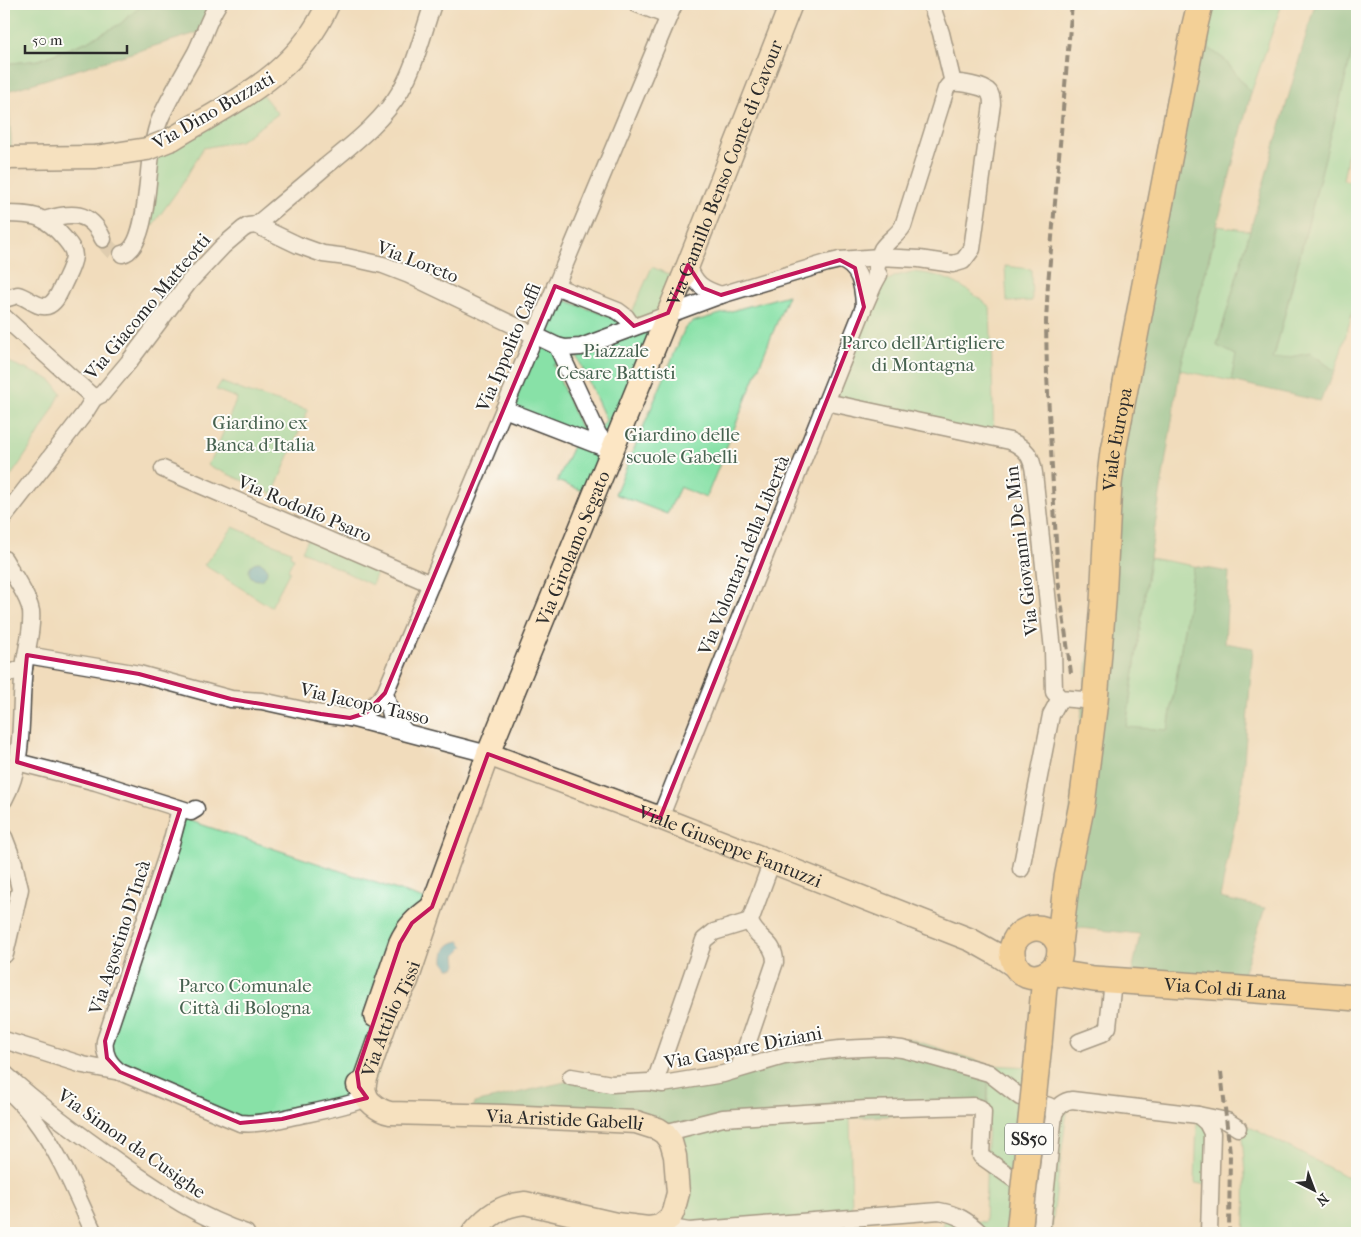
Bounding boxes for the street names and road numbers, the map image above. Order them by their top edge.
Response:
street label: Via Camillo Benso Conte di Cavour [662,36,788,310]
street label: Via Dino Buzzati [148,67,279,155]
street label: Via Giacomo Matteotti [80,229,216,385]
street label: Via Loreto [373,236,462,288]
street label: Via Ippolito Caffi [472,279,546,416]
street label: Viale Europa [1099,386,1137,492]
street label: Via Volontari della Libertà [693,452,794,659]
street label: Via Giovanni De Min [1001,465,1043,638]
street label: Via Girolamo Segato [531,467,615,630]
street label: Via Rodolfo Psaro [233,470,375,547]
street label: Via Jacopo Tasso [297,678,432,730]
street label: Viale Giuseppe Fantuzzi [634,801,825,893]
street label: Via Agostino D'Incà [84,857,155,1018]
street label: Via Attilio Tissi [357,958,425,1081]
street label: Via Col di Lana [1162,974,1287,1004]
street label: Via Gaspare Diziani [662,1022,824,1074]
street label: Via Simon da Cusighe [52,1084,210,1203]
street label: Via Aristide Gabelli [485,1106,647,1136]
road number: SS50 [1005,1124,1053,1154]

